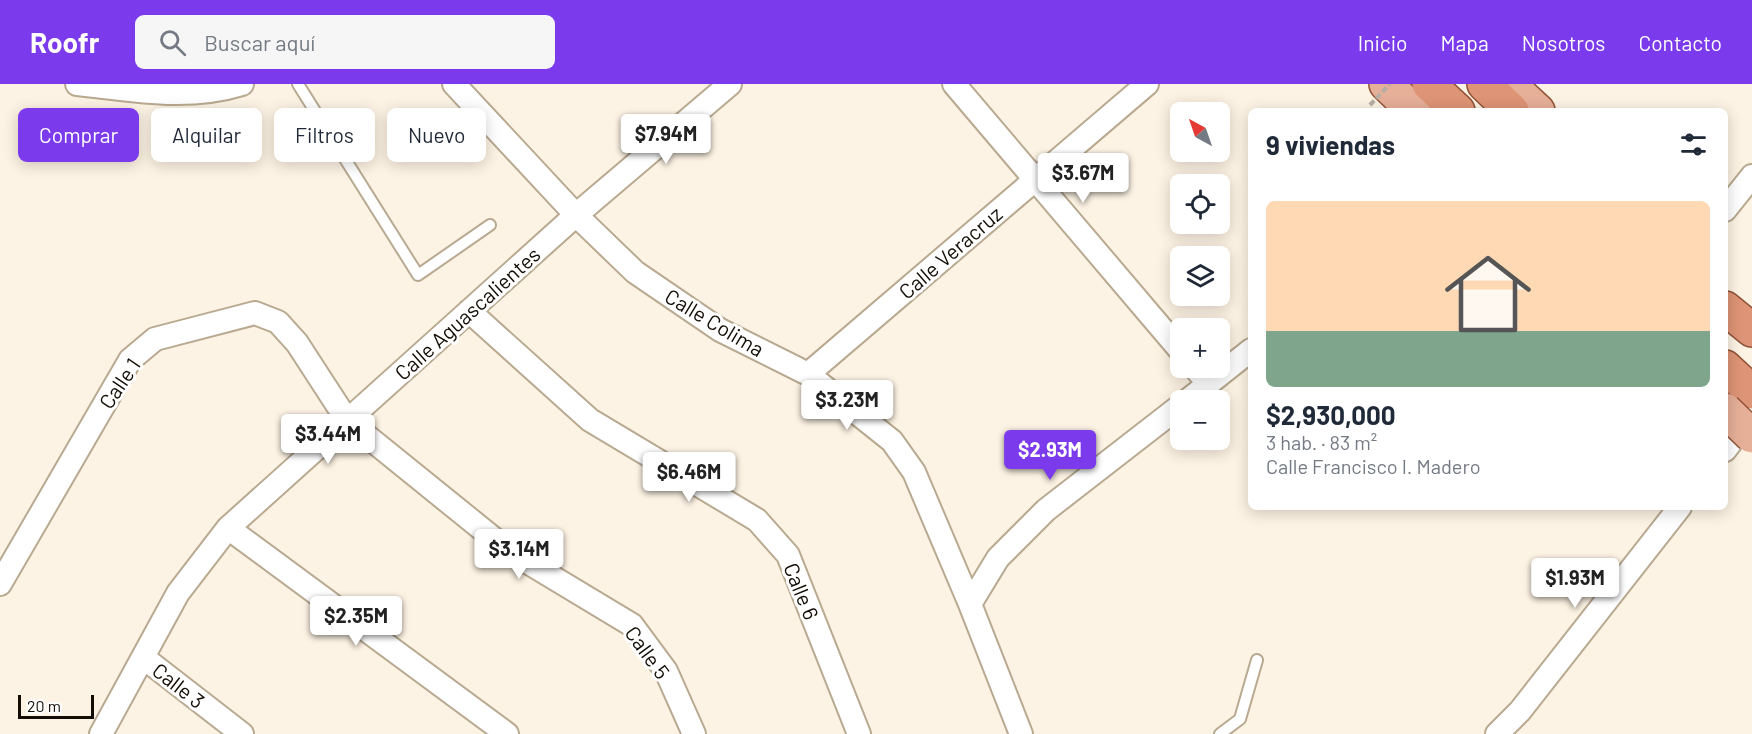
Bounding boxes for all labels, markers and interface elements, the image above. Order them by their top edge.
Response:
search box [135,15,555,69]
text: Roofr [30,25,99,59]
icon: search [156,26,189,59]
text: Buscar aquí [204,29,315,55]
text: Inicio [1358,30,1408,55]
text: Mapa [1441,30,1489,55]
text: Nosotros [1522,30,1605,55]
text: Contacto [1638,30,1722,55]
north arrow [1170,102,1230,162]
map controls [1170,102,1230,450]
chip: Comprar [18,108,139,162]
chip: Alquilar [151,108,262,162]
chip: Filtros [274,108,375,162]
chip: Nuevo [387,108,486,162]
pin: $7.94M [617,114,715,165]
text: $7.94M [635,121,697,145]
icon: filters [1677,128,1710,161]
text: 9 viviendas [1266,129,1395,160]
pin: $3.67M [1034,153,1132,204]
text: $3.67M [1052,160,1114,184]
button: locate [1170,174,1230,234]
street label: Calle Veracruz [893,200,1007,304]
icon: home [1434,240,1542,348]
street label: Calle Aguascalientes [389,241,545,385]
button: layers [1170,246,1230,306]
street label: Calle Colima [661,283,769,361]
button: + [1170,318,1230,378]
street label: Calle 1 [93,353,145,413]
pin: $3.23M [798,380,896,431]
text: $3.23M [815,387,879,411]
button: − [1170,390,1230,450]
text: $2,930,000 [1266,399,1396,430]
pin: $3.44M [279,414,377,465]
text: $3.44M [295,421,361,445]
pin: $2.93M [1001,430,1099,481]
text: 3 hab. · 83 m² [1266,430,1377,454]
text: $2.93M [1018,437,1082,461]
pin: $6.46M [640,452,738,503]
text: Calle Francisco I. Madero [1266,454,1481,478]
text: $6.46M [657,459,721,483]
pin: $3.14M [470,529,568,580]
text: $3.14M [488,536,550,560]
pin: $1.93M [1526,558,1624,609]
street label: Calle 6 [779,559,825,623]
text: $1.93M [1545,565,1605,589]
pin: $2.35M [307,596,405,647]
text: $2.35M [324,603,388,627]
street label: Calle 5 [620,621,676,683]
street label: Calle 3 [148,657,210,713]
scale bar [18,692,94,720]
text: 20 m [27,696,61,715]

